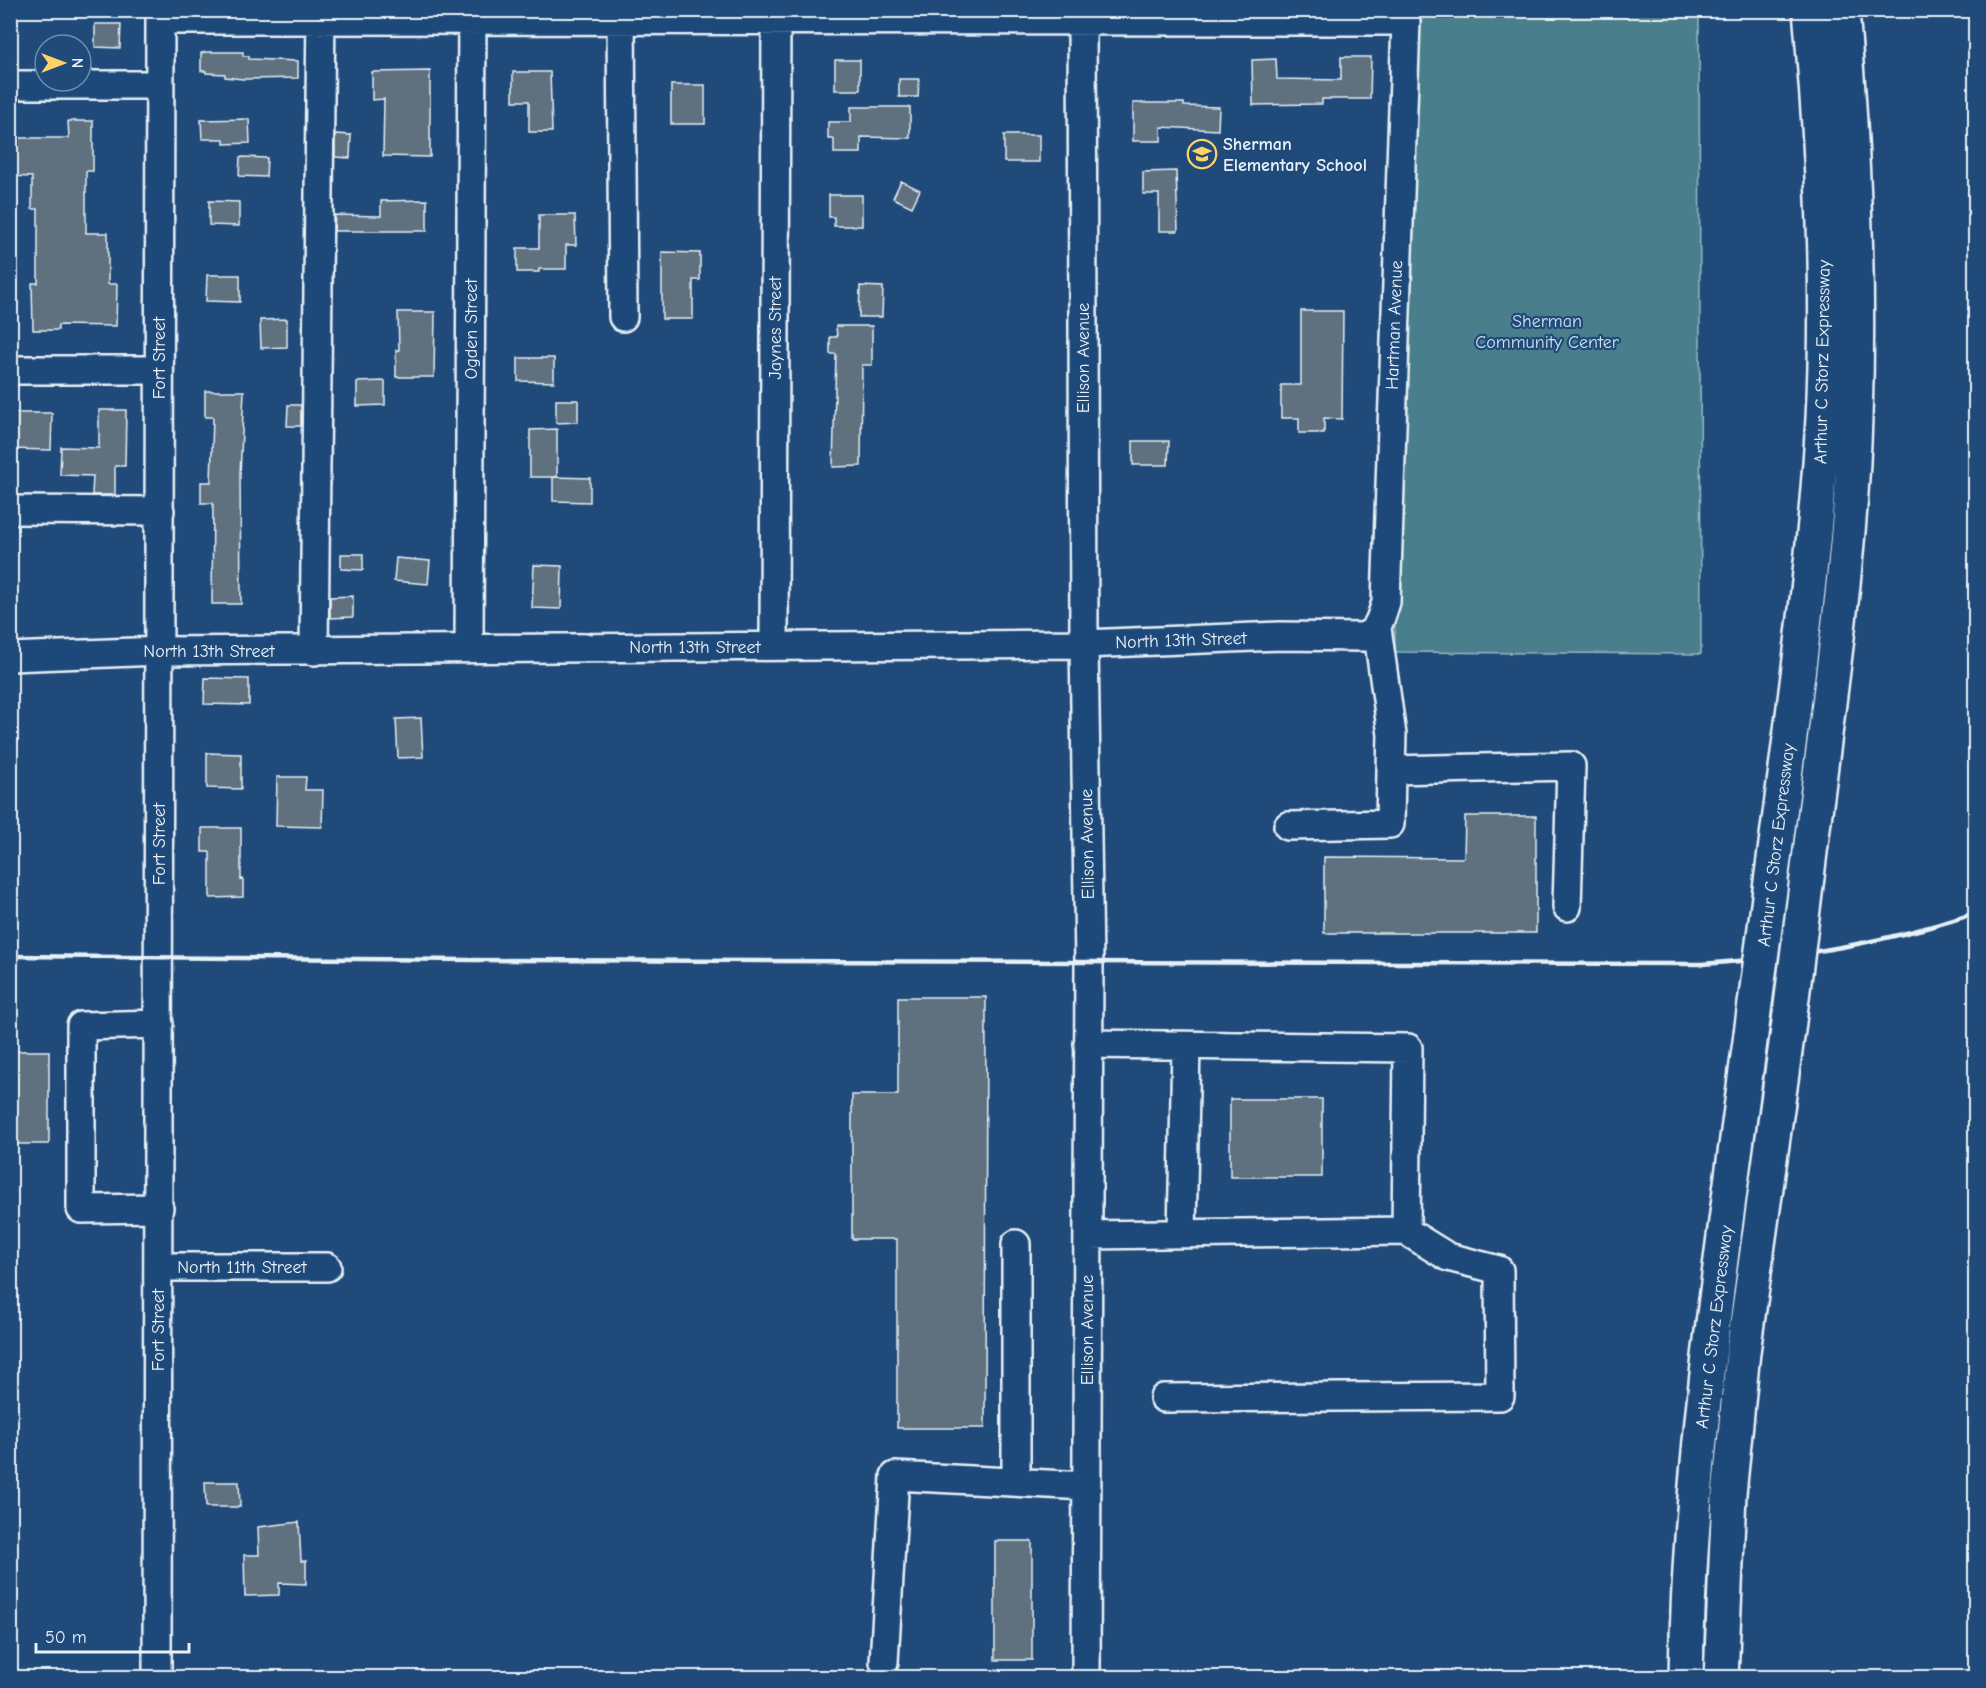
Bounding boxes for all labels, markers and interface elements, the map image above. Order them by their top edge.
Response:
north arrow [33,33,93,93]
text: N [68,58,86,68]
place label: Sherman Elementary School [1223,134,1367,176]
school or university icon: Sherman Elementary School [1186,138,1218,170]
street label: Arthur C Storz Expressway [1810,259,1835,464]
street label: Hartman Avenue [1382,260,1407,390]
street label: Jaynes Street [765,276,786,380]
street label: Ogden Street [461,278,482,379]
street label: Ellison Avenue [1073,303,1094,413]
park label: Sherman Community Center [1475,311,1620,353]
street label: Fort Street [149,316,170,399]
street label: North 13th Street [1115,628,1248,653]
street label: North 13th Street [629,637,762,658]
street label: North 13th Street [143,641,276,662]
street label: Arthur C Storz Expressway [1754,741,1799,948]
street label: Ellison Avenue [1076,789,1099,899]
street label: Fort Street [149,802,170,885]
street label: Arthur C Storz Expressway [1692,1223,1737,1430]
street label: North 11th Street [177,1257,308,1278]
street label: Ellison Avenue [1077,1275,1098,1385]
street label: Fort Street [148,1288,169,1371]
scale bar [36,1616,189,1654]
text: 50 m [45,1627,87,1648]

